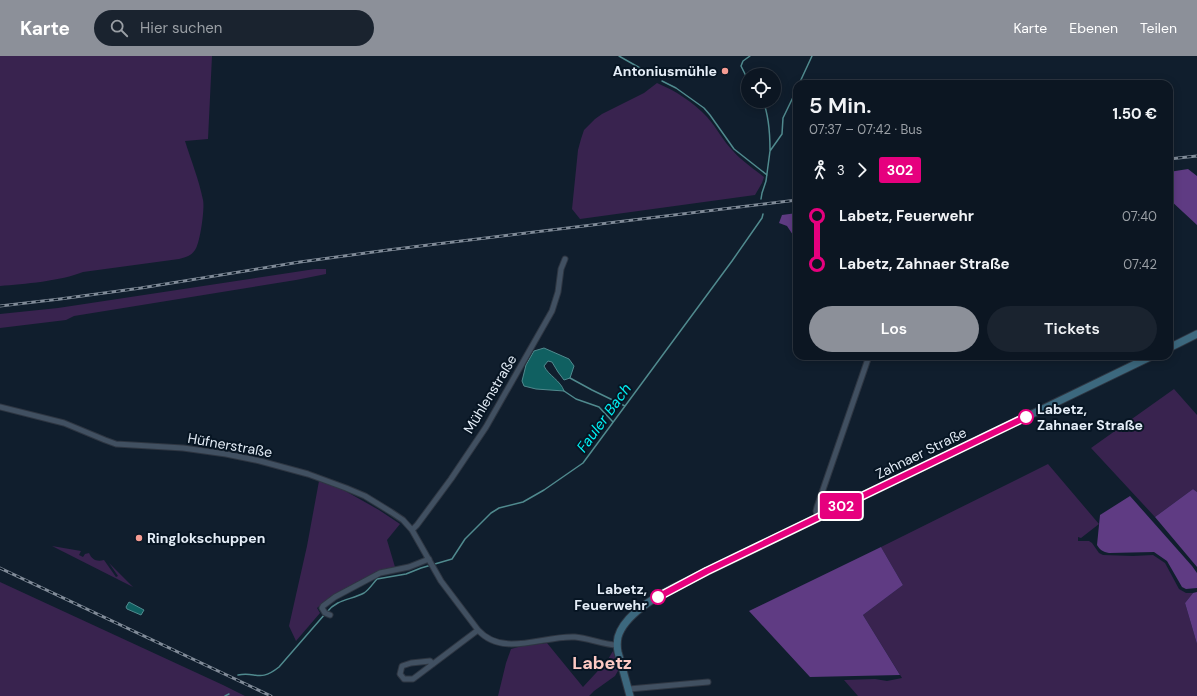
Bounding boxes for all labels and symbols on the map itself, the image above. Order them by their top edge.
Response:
place label: Antoniusmühle [613,62,717,80]
marker: Antoniusmühle [720,66,730,76]
street label: Mühlenstraße [459,351,521,437]
water label: Fauler Bach [572,379,636,457]
place label: Labetz, Zahnaer Straße [1037,400,1143,434]
marker: Labetz, Zahnaer Straße [1018,409,1034,425]
street label: Zahnaer Straße [872,423,970,483]
street label: Hüfnerstraße [186,429,274,461]
line badge: 302 [818,493,864,519]
place label: Ringlokschuppen [147,529,265,547]
marker: Ringlokschuppen [134,533,144,543]
place label: Labetz, Feuerwehr [574,580,647,614]
marker: Labetz, Feuerwehr [650,589,666,605]
district label: Labetz [572,651,632,675]

